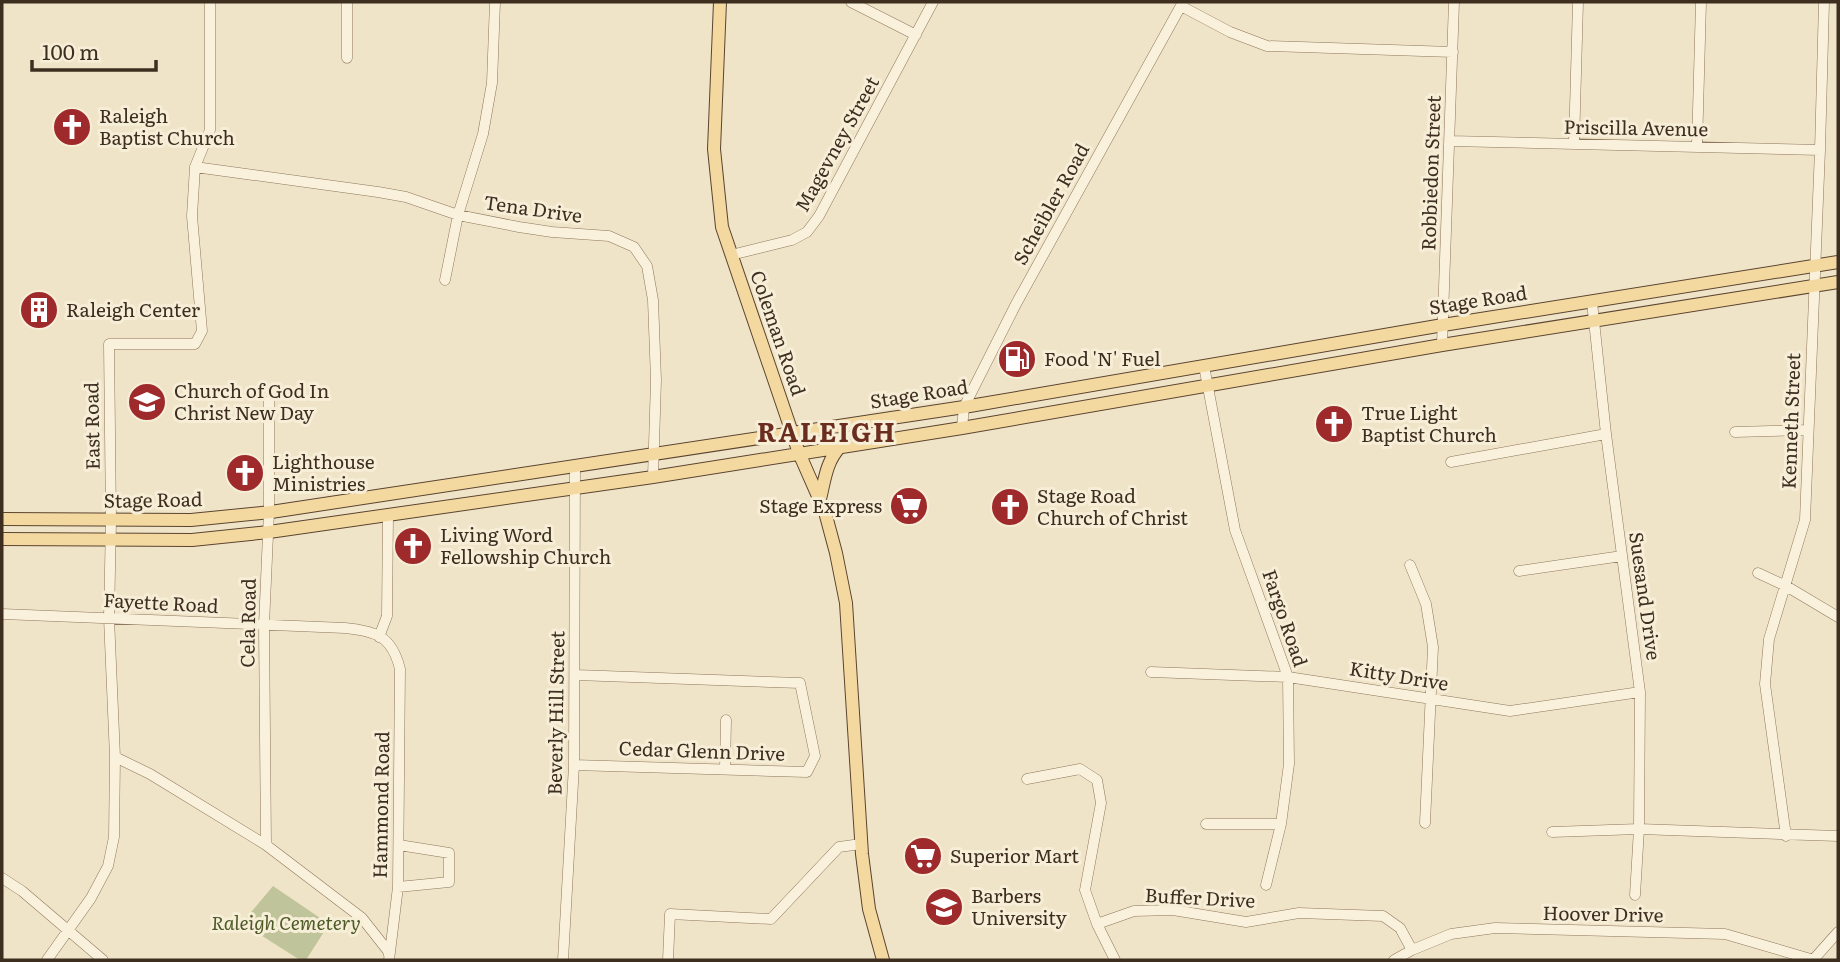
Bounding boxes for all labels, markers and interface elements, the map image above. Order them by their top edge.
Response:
scale bar [32,28,156,72]
text: 100 m [42,35,99,66]
street label: Magevney Street [787,70,885,216]
street label: Robbiedon Street [1413,94,1447,251]
place label: Raleigh Baptist Church [99,101,235,151]
church icon: Raleigh Baptist Church [51,106,93,148]
street label: Priscilla Avenue [1563,112,1709,142]
street label: Scheibler Road [1005,137,1095,269]
street label: Tena Drive [482,187,584,229]
street label: Coleman Road [744,266,814,399]
street label: Stage Road [1427,277,1529,321]
building icon: Raleigh Center [18,289,60,331]
place label: Raleigh Center [66,295,200,323]
fuel station icon: Food 'N' Fuel [996,338,1038,380]
place label: Food 'N' Fuel [1044,344,1161,372]
street label: Kenneth Street [1774,352,1806,490]
street label: Stage Road [868,371,970,415]
place label: Church of God In Christ New Day [174,376,329,426]
street label: East Road [76,381,106,470]
school or university icon: Church of God In Christ New Day [126,381,168,423]
place label: True Light Baptist Church [1361,398,1497,448]
church icon: True Light Baptist Church [1313,403,1355,445]
district label: RALEIGH [757,411,897,450]
place label: Lighthouse Ministries [272,447,375,497]
church icon: Lighthouse Ministries [224,452,266,494]
place label: Stage Road Church of Christ [1037,481,1188,531]
street label: Stage Road [103,484,203,514]
supermarket icon: Stage Express [888,485,930,527]
church icon: Stage Road Church of Christ [989,486,1031,528]
place label: Stage Express [759,491,882,519]
place label: Living Word Fellowship Church [440,520,611,570]
church icon: Living Word Fellowship Church [392,525,434,567]
street label: Suesand Drive [1623,530,1669,662]
street label: Fargo Road [1256,565,1316,670]
street label: Cela Road [232,578,262,668]
street label: Fayette Road [103,585,220,619]
street label: Beverly Hill Street [540,630,570,796]
street label: Kitty Drive [1348,653,1451,697]
street label: Hammond Road [365,731,395,879]
street label: Cedar Glenn Drive [618,733,786,767]
supermarket icon: Superior Mart [902,835,944,877]
place label: Superior Mart [950,841,1079,869]
street label: Buffer Drive [1144,880,1256,914]
place label: Barbers University [971,881,1067,931]
school or university icon: Barbers University [923,886,965,928]
street label: Hoover Drive [1542,898,1664,928]
park label: Raleigh Cemetery [211,908,361,936]

